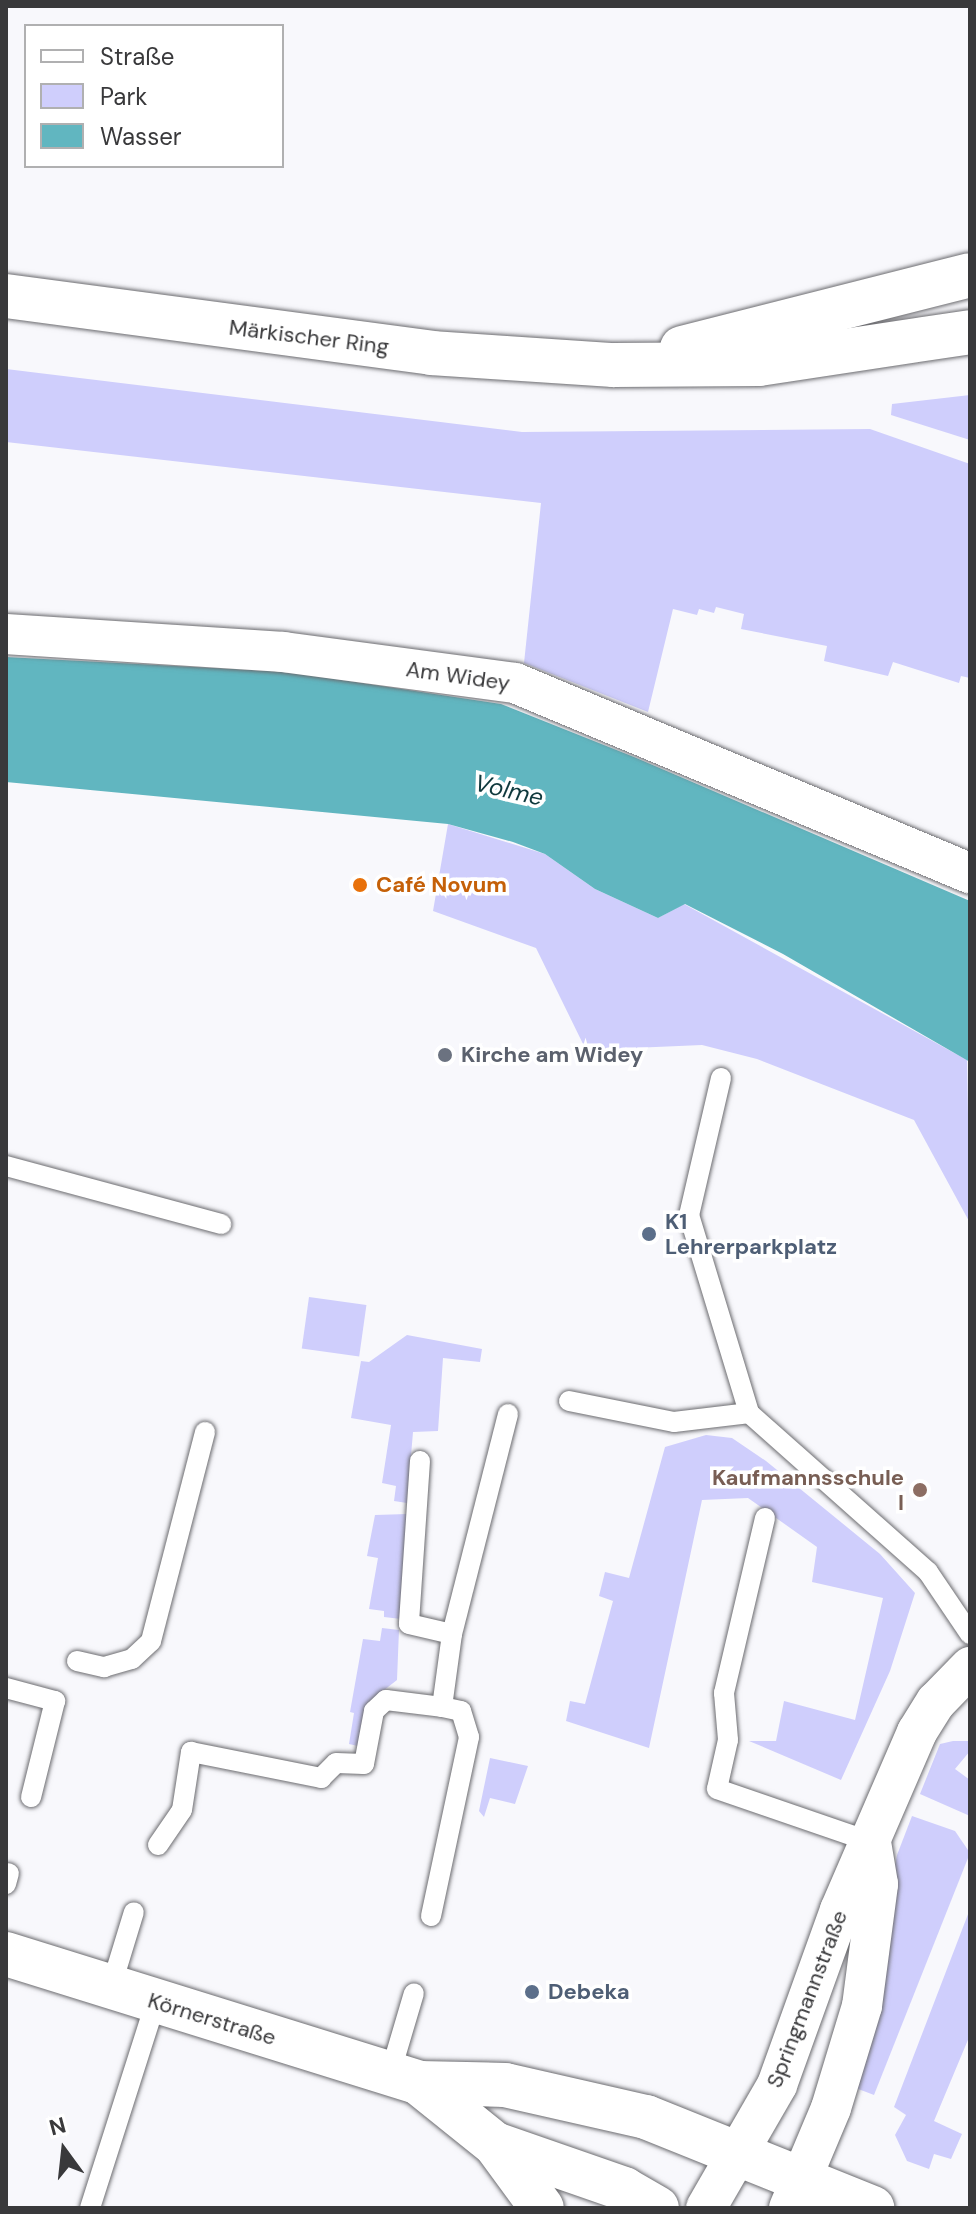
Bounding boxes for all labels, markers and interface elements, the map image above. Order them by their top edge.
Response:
legend [24,24,284,168]
text: Straße [100,41,174,72]
text: Park [100,81,147,112]
text: Wasser [100,121,182,152]
street label: Märkischer Ring [227,314,391,360]
street label: Am Widey [404,656,512,696]
water label: Volme [472,768,546,812]
place label: Café Novum [376,872,507,898]
marker: Café Novum [351,876,369,894]
place label: Kirche am Widey [461,1042,643,1068]
marker: Kirche am Widey [436,1046,454,1064]
place label: K1 Lehrerparkplatz [665,1208,837,1260]
marker: K1 Lehrerparkplatz [640,1225,658,1243]
place label: Kaufmannsschule I [712,1464,904,1516]
marker: Kaufmannsschule I [911,1481,929,1499]
street label: Springmannstraße [761,1907,853,2091]
place label: Debeka [548,1979,630,2005]
marker: Debeka [523,1983,541,2001]
street label: Körnerstraße [145,1987,279,2051]
north arrow [24,2110,104,2190]
text: N [46,2110,69,2142]

